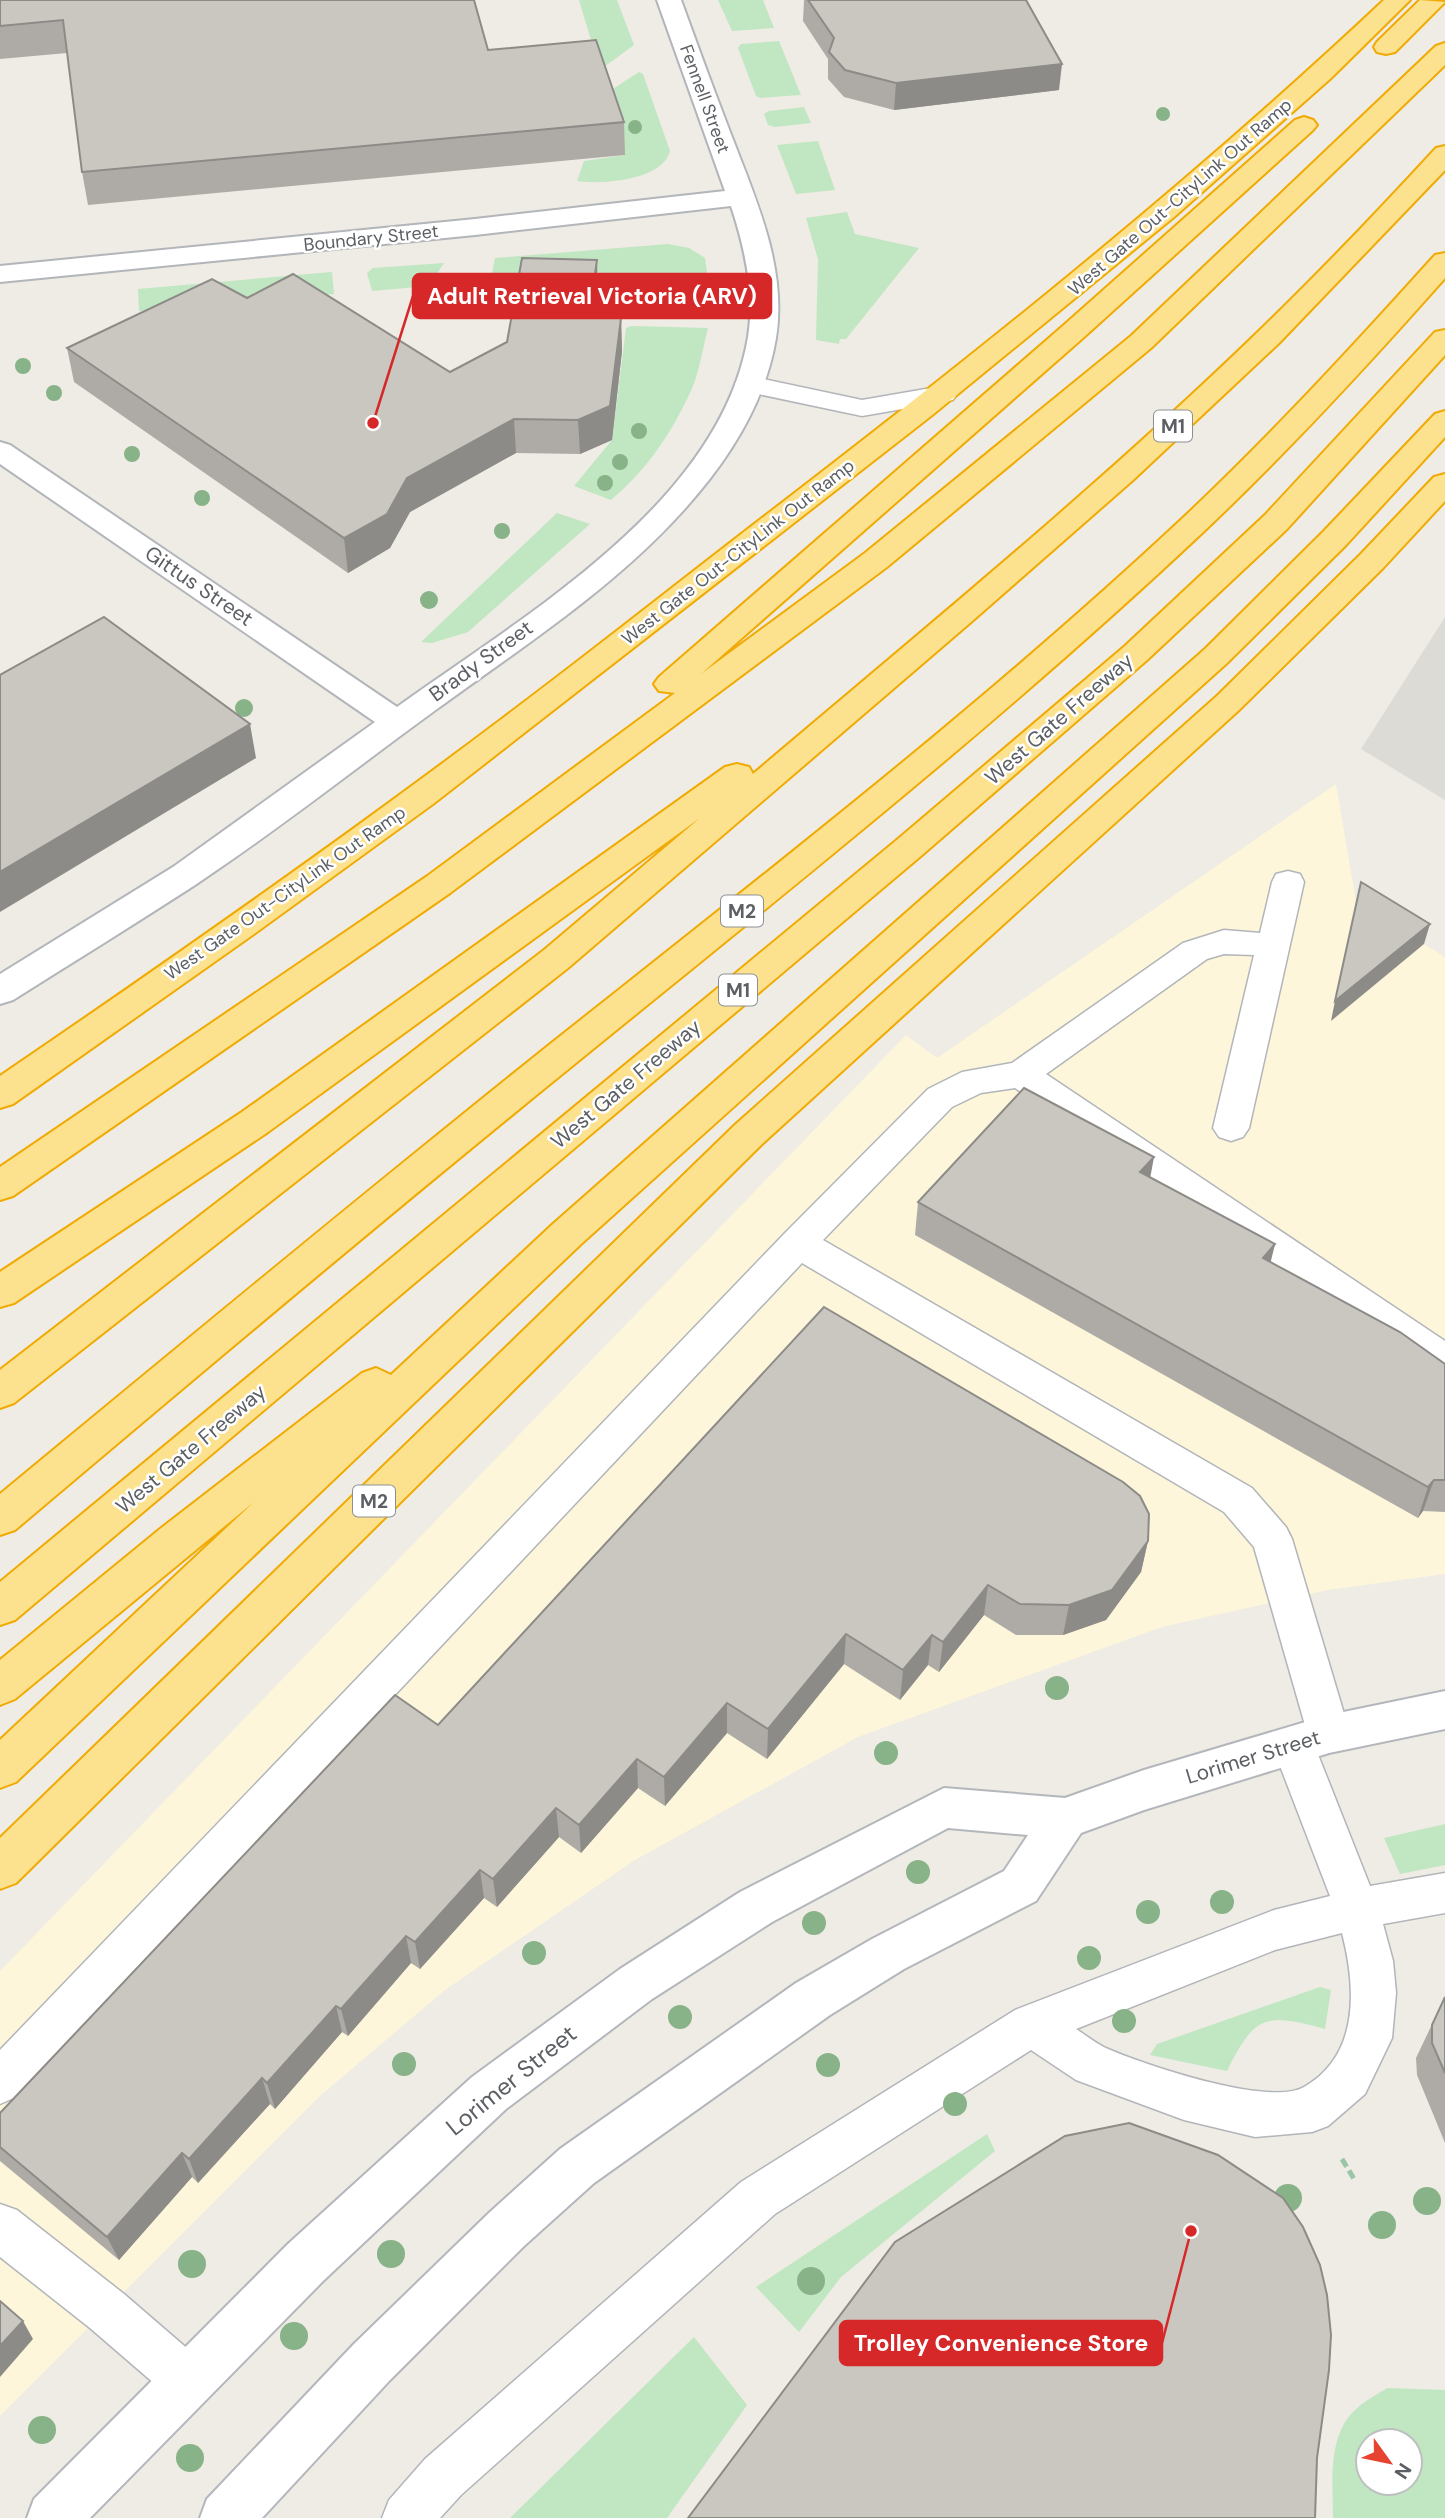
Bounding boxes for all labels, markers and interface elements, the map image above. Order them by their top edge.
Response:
street label: Fennell Street [674,41,736,157]
street label: West Gate Out-CityLink Out Ramp [1063,93,1297,301]
street label: Boundary Street [302,219,440,257]
callout: Adult Retrieval Victoria (ARV) [413,274,771,318]
text: Adult Retrieval Victoria (ARV) [427,281,757,311]
road number: M1 [1154,410,1192,442]
street label: West Gate Out-CityLink Out Ramp [617,454,859,650]
street label: Gittus Street [139,539,259,633]
street label: Brady Street [423,614,539,708]
street label: West Gate Freeway [979,647,1139,791]
street label: West Gate Out-CityLink Out Ramp [160,800,410,986]
road number: M2 [721,896,763,926]
road number: M1 [719,974,757,1006]
street label: West Gate Freeway [545,1013,707,1155]
street label: West Gate Freeway [110,1378,272,1520]
road number: M2 [353,1485,395,1516]
street label: Lorimer Street [1182,1723,1324,1791]
street label: Lorimer Street [439,2018,583,2142]
callout: Trolley Convenience Store [840,2321,1162,2365]
text: Trolley Convenience Store [854,2328,1148,2358]
north arrow [1354,2427,1424,2497]
text: N [1389,2458,1417,2484]

